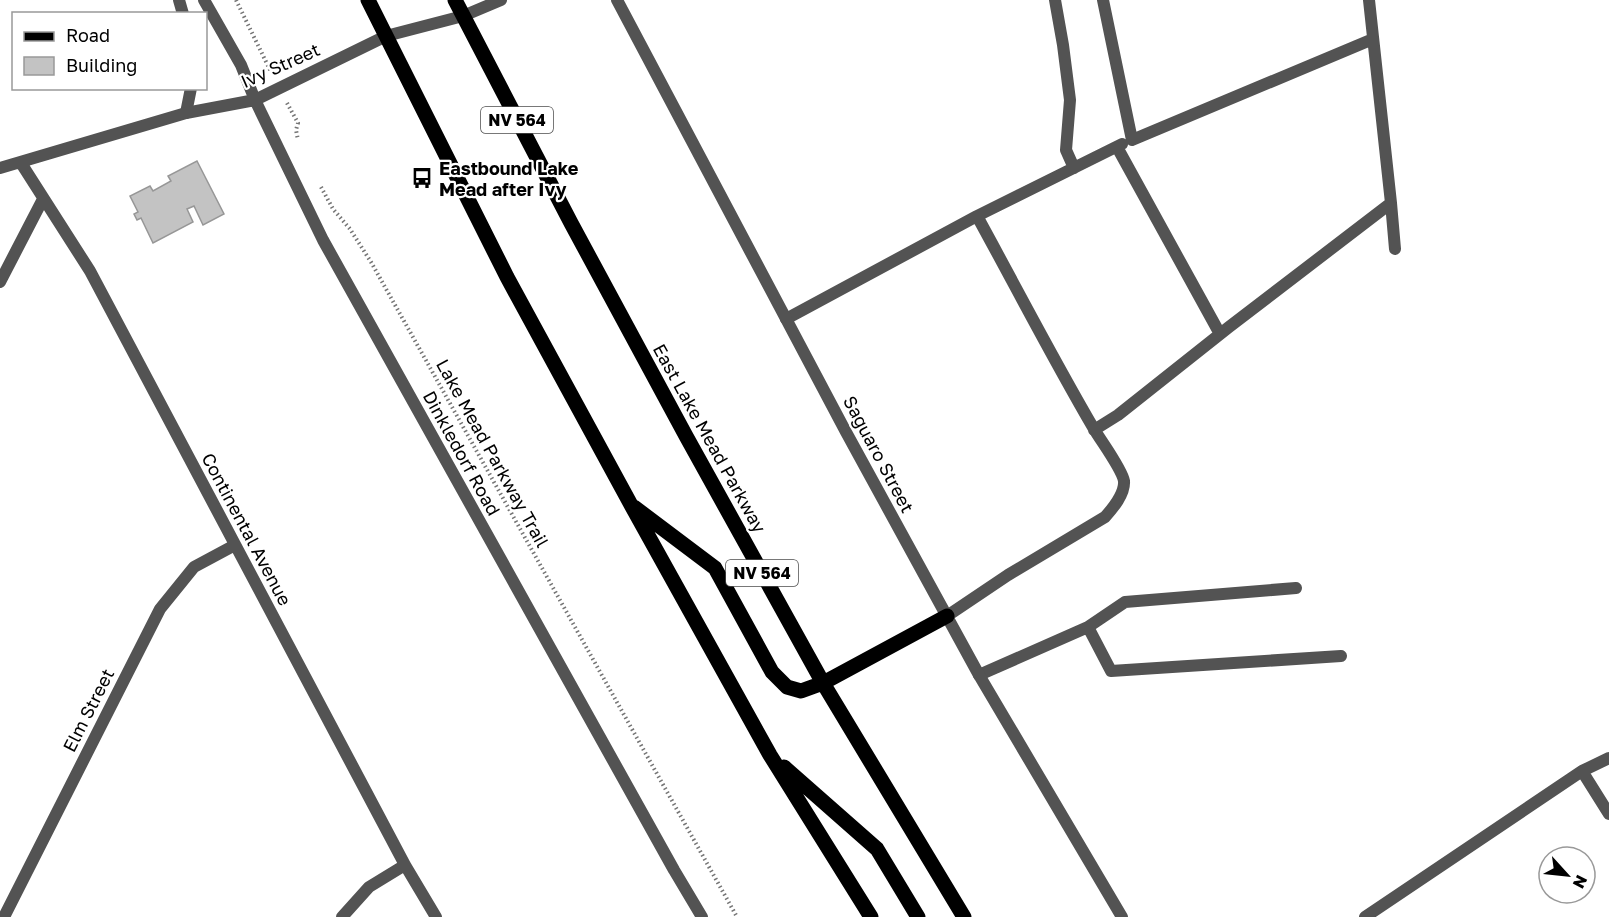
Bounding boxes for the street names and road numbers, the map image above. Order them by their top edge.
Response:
street label: Ivy Street [237,38,323,92]
road number: NV 564 [481,107,553,133]
street label: East Lake Mead Parkway [649,340,771,536]
street label: Lake Mead Parkway Trail [432,355,554,551]
street label: Dinkledorf Road [419,387,505,519]
street label: Saguaro Street [839,392,919,516]
street label: Continental Avenue [197,449,297,609]
road number: NV 564 [726,560,798,586]
street label: Elm Street [58,665,118,755]

